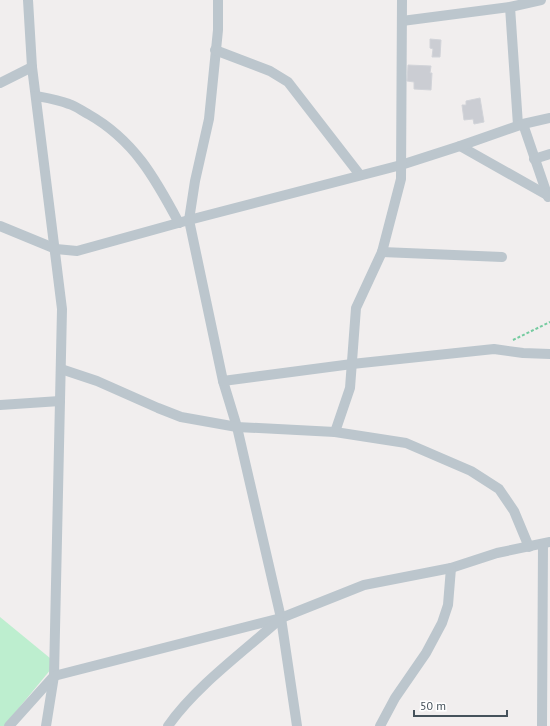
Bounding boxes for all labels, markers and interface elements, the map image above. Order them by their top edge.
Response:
scale bar [414,692,507,718]
text: 50 m [420,698,446,713]

